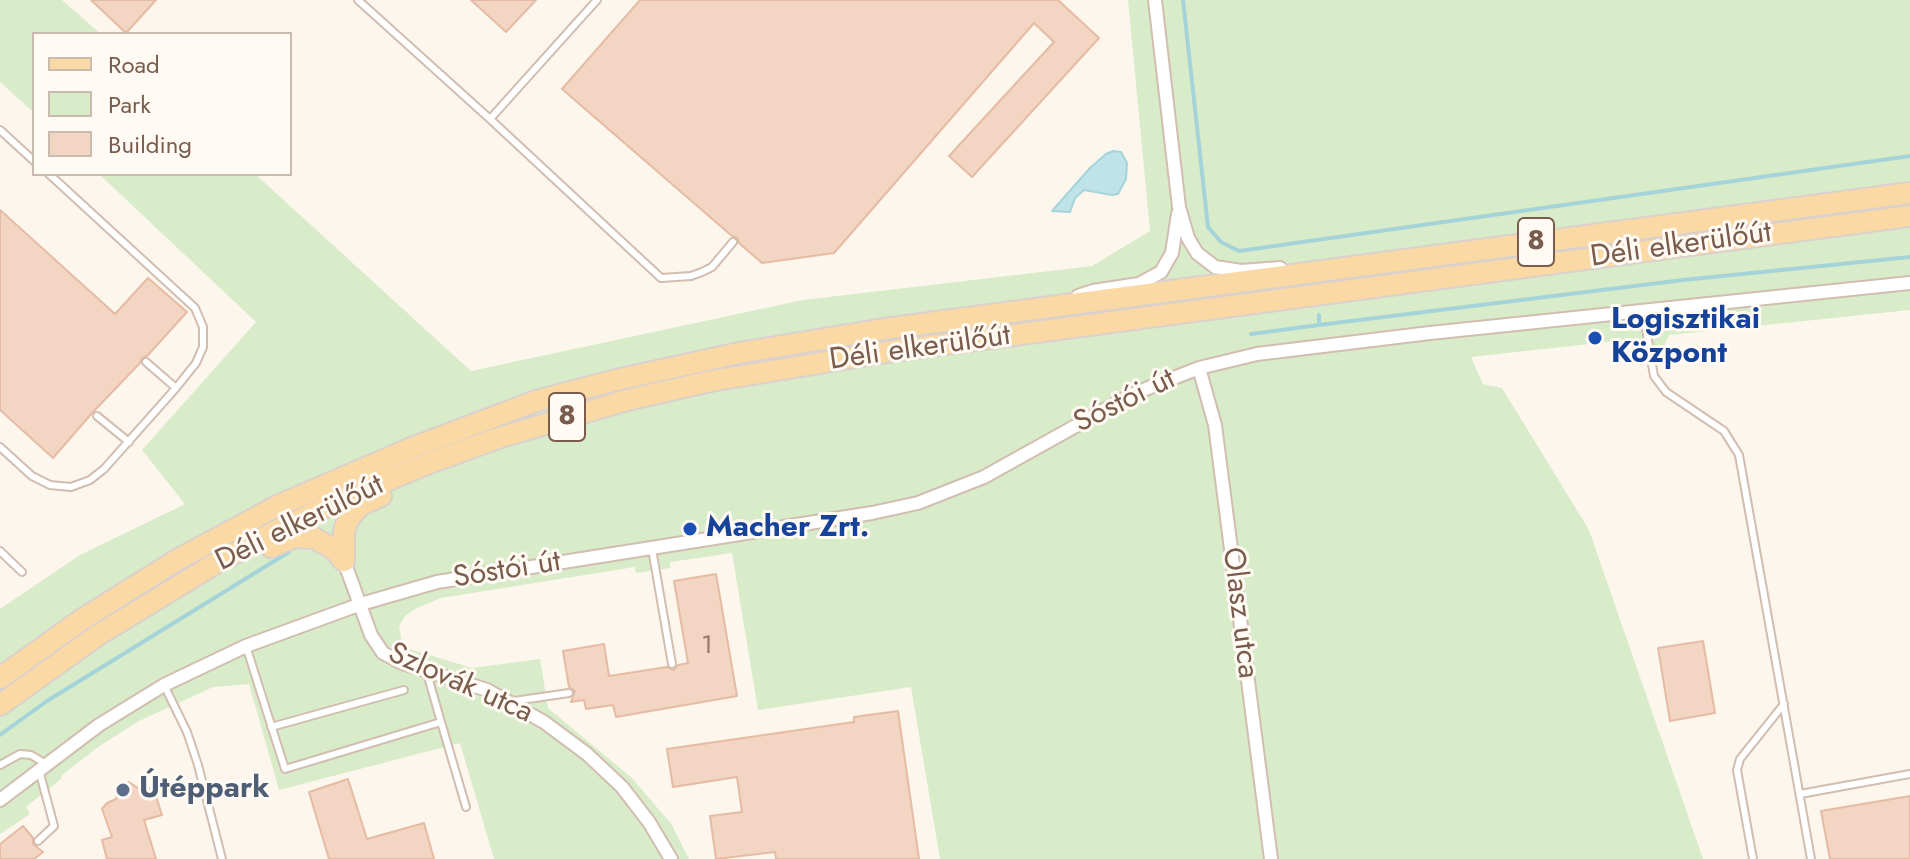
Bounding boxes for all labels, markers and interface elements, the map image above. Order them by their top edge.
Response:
legend [32,32,292,176]
text: Road [108,47,160,82]
text: Park [108,87,151,122]
text: Building [108,127,192,162]
street label: Déli elkerülőút [1588,215,1774,277]
road number: 8 [1518,218,1554,266]
place label: Logisztikai Központ [1611,303,1760,374]
street label: Déli elkerülőút [827,318,1013,380]
marker: Logisztikai Központ [1586,329,1604,347]
street label: Sóstói út [1068,362,1182,442]
road number: 8 [549,393,585,441]
street label: Déli elkerülőút [210,468,390,580]
place label: Macher Zrt. [706,511,869,547]
marker: Macher Zrt. [681,520,699,538]
street label: Sóstói út [451,545,563,597]
street label: Olasz utca [1213,545,1265,681]
house number: 1 [701,631,713,663]
street label: Szlovák utca [382,636,538,732]
place label: Útéppark [139,772,270,808]
marker: Útéppark [114,781,132,799]

